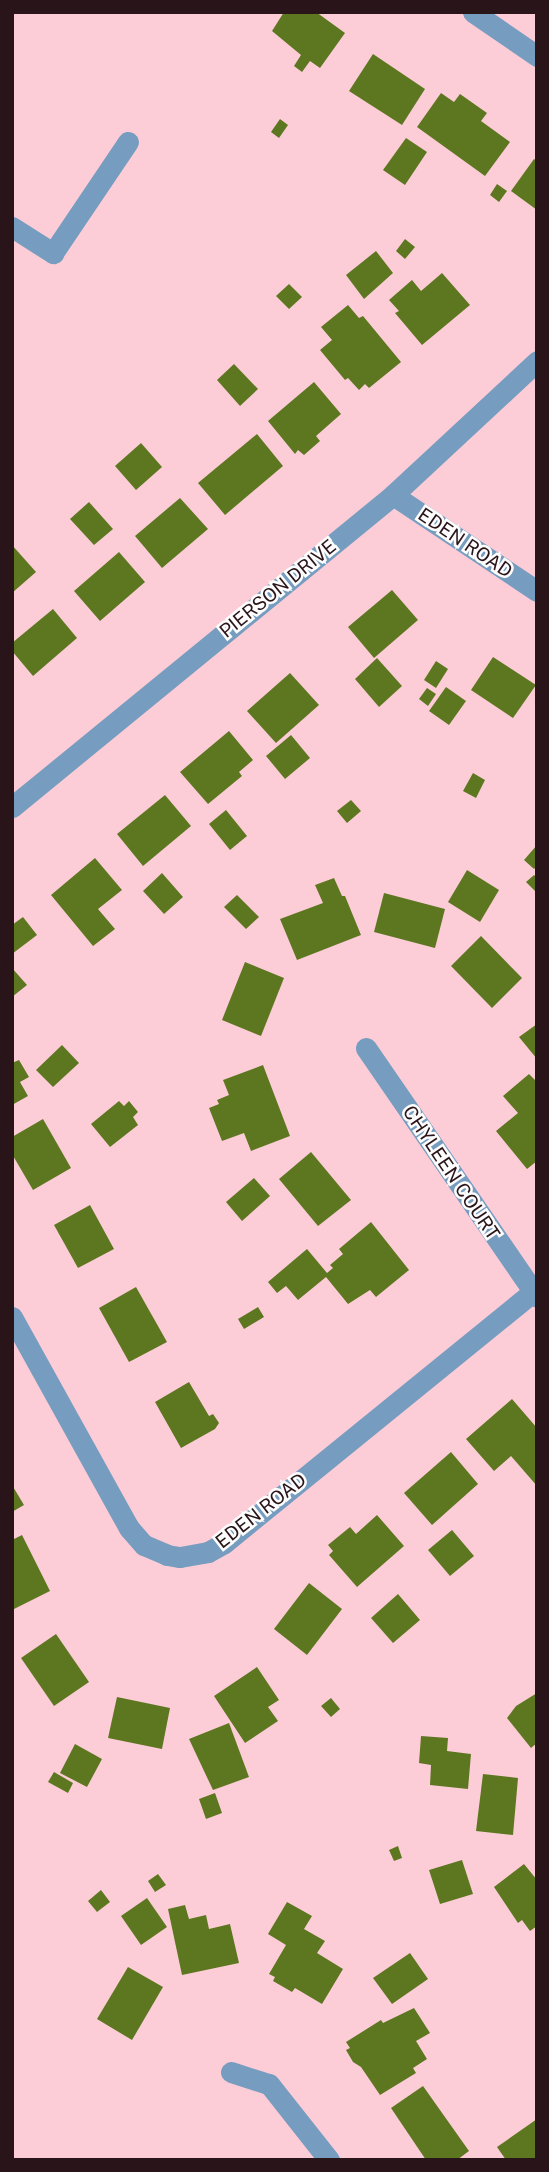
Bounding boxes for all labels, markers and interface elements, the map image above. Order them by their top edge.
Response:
street label: EDEN ROAD [414,503,516,583]
street label: PIERSON DRIVE [215,535,341,643]
street label: CHYLEEN COURT [398,1102,504,1244]
street label: EDEN ROAD [211,1469,311,1553]

